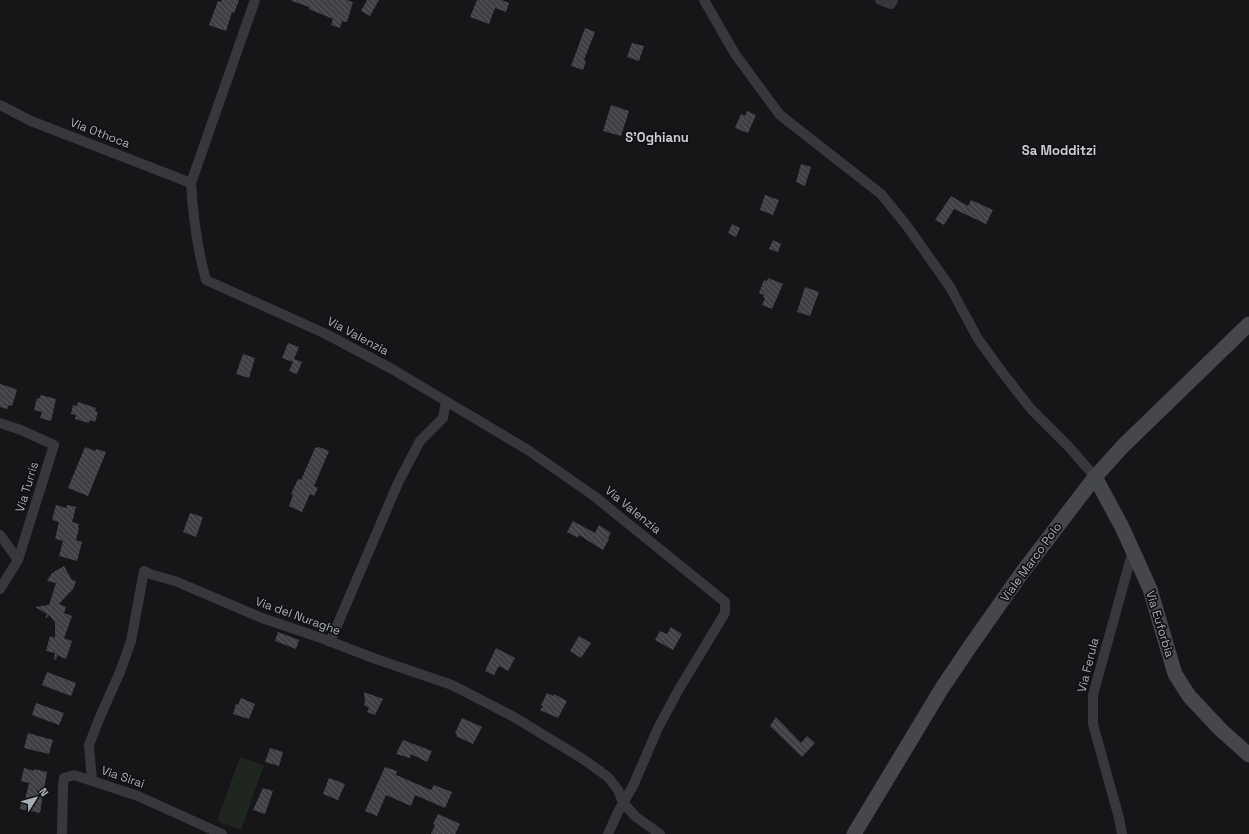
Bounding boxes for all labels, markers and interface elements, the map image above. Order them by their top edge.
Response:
street label: Via Othoca [68,114,132,152]
district label: S'Oghianu [625,129,689,146]
district label: Sa Modditzi [1022,142,1096,159]
street label: Via Valenzia [324,313,392,359]
street label: Via Turris [12,460,42,514]
street label: Via Valenzia [602,483,664,538]
street label: Viale Marco Polo [997,519,1065,605]
street label: Via Euforbia [1142,589,1178,659]
street label: Via del Nuraghe [253,593,343,639]
street label: Via Ferula [1074,636,1103,694]
street label: Via Sirai [99,762,147,792]
north arrow [16,778,56,818]
text: N [36,785,52,799]

